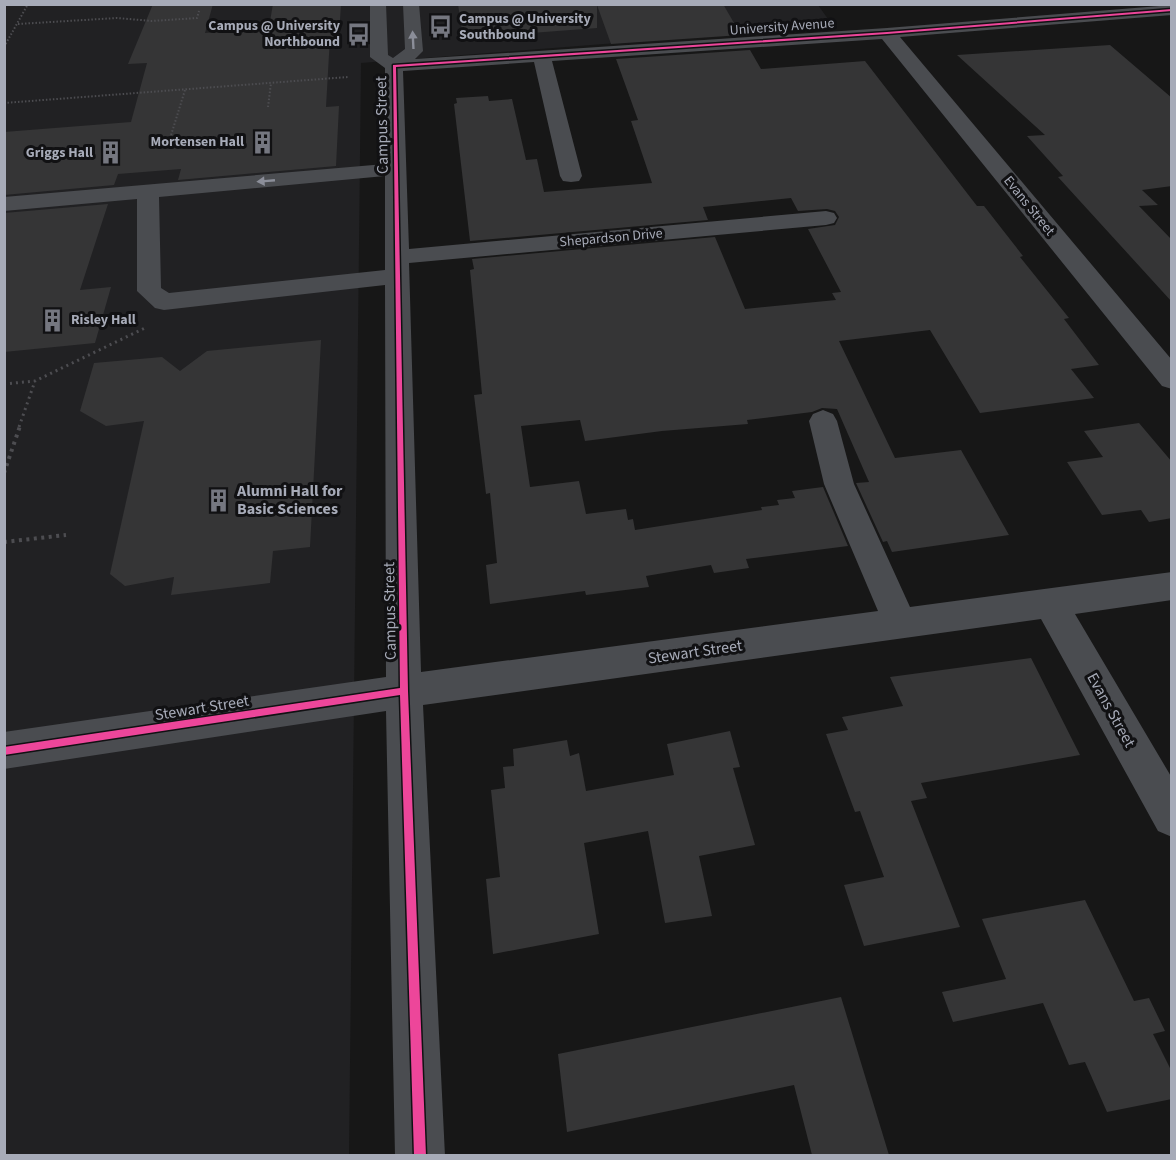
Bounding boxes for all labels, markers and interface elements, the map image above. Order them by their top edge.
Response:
place label: Campus @ University Southbound [459,9,591,45]
street label: University Avenue [729,13,835,41]
bus stop icon: Campus @ University Southbound [428,14,454,40]
place label: Campus @ University Northbound [208,16,341,52]
bus stop icon: Campus @ University Northbound [345,21,371,47]
one-way arrow [408,31,418,50]
street label: Campus Street [370,75,394,174]
building icon: Mortensen Hall [249,129,275,155]
place label: Mortensen Hall [151,132,244,152]
building icon: Griggs Hall [98,140,124,166]
place label: Griggs Hall [26,143,93,163]
street label: Evans Street [999,172,1060,240]
one-way arrow [257,176,276,186]
street label: Shepardson Drive [559,224,663,252]
building icon: Risley Hall [40,307,66,333]
place label: Risley Hall [71,310,136,330]
place label: Alumni Hall for Basic Sciences [236,480,343,520]
building icon: Alumni Hall for Basic Sciences [206,487,232,513]
street label: Campus Street [378,561,402,660]
street label: Stewart Street [646,634,744,670]
street label: Evans Street [1081,669,1141,752]
street label: Stewart Street [153,690,251,726]

